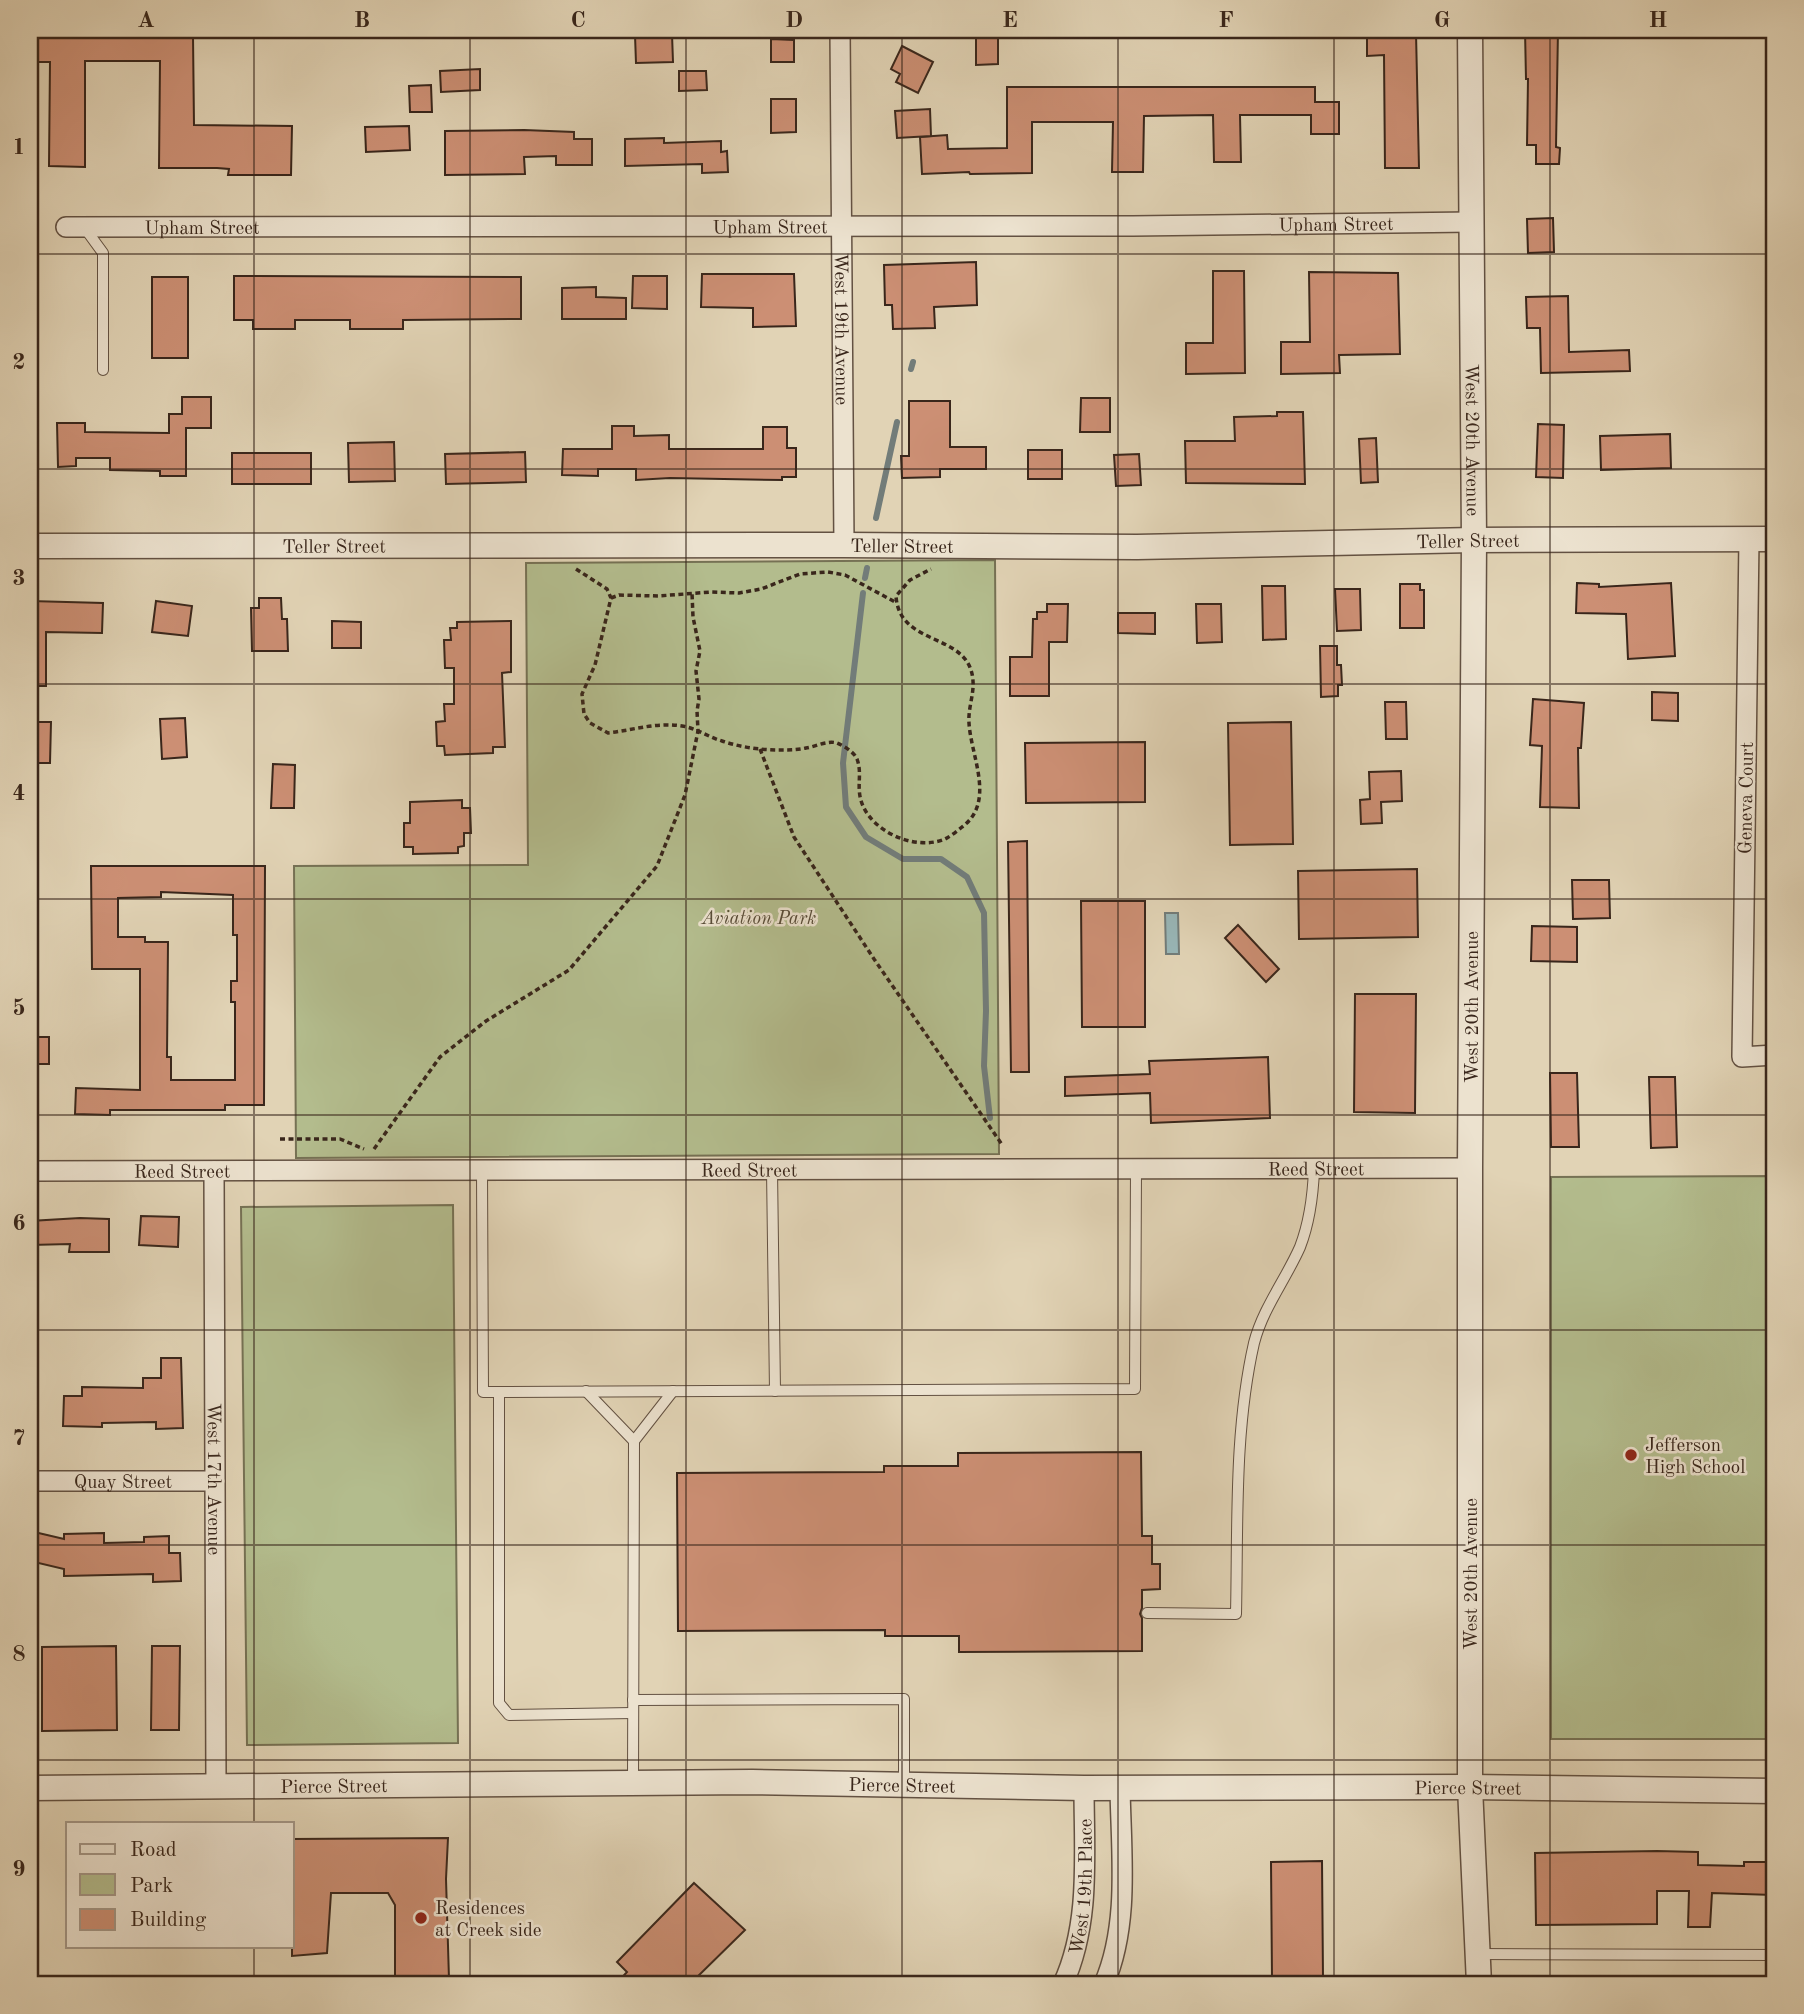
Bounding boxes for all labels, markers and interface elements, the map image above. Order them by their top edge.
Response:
text: A [137,9,155,32]
text: B [354,9,370,32]
text: C [570,9,586,32]
text: D [785,9,803,32]
text: E [1002,9,1018,32]
text: F [1218,9,1234,32]
text: G [1434,9,1450,32]
text: H [1649,9,1667,32]
text: 1 [12,136,26,159]
street label: Upham Street [1278,216,1394,236]
street label: Upham Street [712,219,828,238]
street label: Upham Street [144,220,260,239]
street label: West 19th Avenue [830,253,850,405]
text: 2 [12,351,26,374]
street label: West 20th Avenue [1461,364,1481,516]
street label: Teller Street [1416,533,1520,553]
street label: Teller Street [850,538,954,558]
street label: Teller Street [282,539,386,558]
text: 3 [12,567,26,590]
street label: Geneva Court [1737,742,1758,854]
text: 4 [12,782,26,805]
park label: Aviation Park [701,910,816,929]
street label: West 20th Avenue [1464,931,1483,1083]
text: 5 [12,997,26,1020]
street label: Reed Street [1268,1161,1364,1180]
street label: Reed Street [701,1162,797,1182]
street label: Reed Street [134,1164,230,1183]
text: 6 [12,1212,26,1235]
street label: West 17th Avenue [203,1403,222,1555]
text: 7 [12,1427,26,1450]
place label: Jefferson High School [1645,1437,1745,1478]
marker: Jefferson High School [1623,1447,1639,1463]
street label: Quay Street [74,1474,172,1493]
street label: West 20th Avenue [1463,1498,1482,1650]
text: 8 [12,1643,26,1666]
street label: Pierce Street [848,1777,956,1798]
street label: Pierce Street [280,1778,388,1798]
street label: Pierce Street [1414,1780,1522,1800]
street label: West 19th Place [1067,1818,1097,1957]
legend [66,1822,294,1948]
text: Road [130,1840,177,1861]
text: 9 [12,1858,26,1881]
text: Park [130,1876,173,1897]
place label: Residences at Creek side [435,1900,542,1941]
text: Building [130,1910,207,1931]
marker: Residences at Creek side [413,1910,429,1926]

